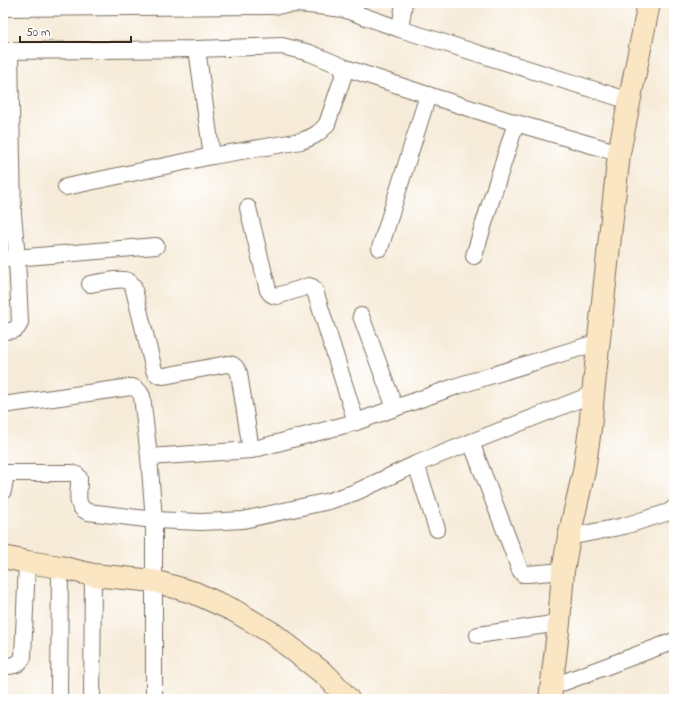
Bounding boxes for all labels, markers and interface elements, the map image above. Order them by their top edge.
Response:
scale bar [20,18,131,44]
text: 50 m [26,24,50,42]

